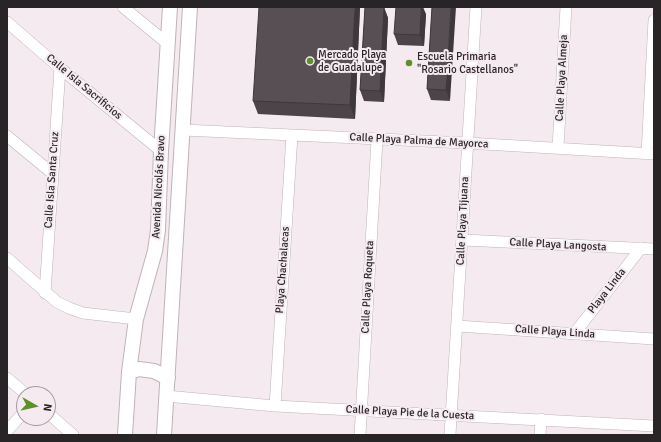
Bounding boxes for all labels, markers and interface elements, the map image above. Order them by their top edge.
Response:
street label: Calle Playa Almeja [553,34,571,122]
place label: Mercado Playa de Guadalupe [318,48,386,74]
place label: Escuela Primaria "Rosario Castellanos" [417,50,518,76]
street label: Calle Isla Sacrificios [43,51,125,123]
marker: Mercado Playa de Guadalupe [305,56,315,66]
marker: Escuela Primaria "Rosario Castellanos" [404,58,414,68]
street label: Calle Isla Santa Cruz [42,131,62,229]
street label: Calle Playa Palma de Mayorca [349,131,489,151]
street label: Avenida Nicolás Bravo [150,135,168,239]
street label: Calle Playa Tijuana [454,176,472,266]
street label: Playa Chachalacas [273,226,293,314]
street label: Calle Playa Langosta [509,236,607,254]
street label: Calle Playa Roqueta [359,240,377,334]
street label: Playa Linda [585,266,629,316]
street label: Calle Playa Linda [515,323,595,341]
north arrow [16,386,56,426]
text: N [40,403,54,412]
street label: Calle Playa Pie de la Cuesta [345,403,475,423]

